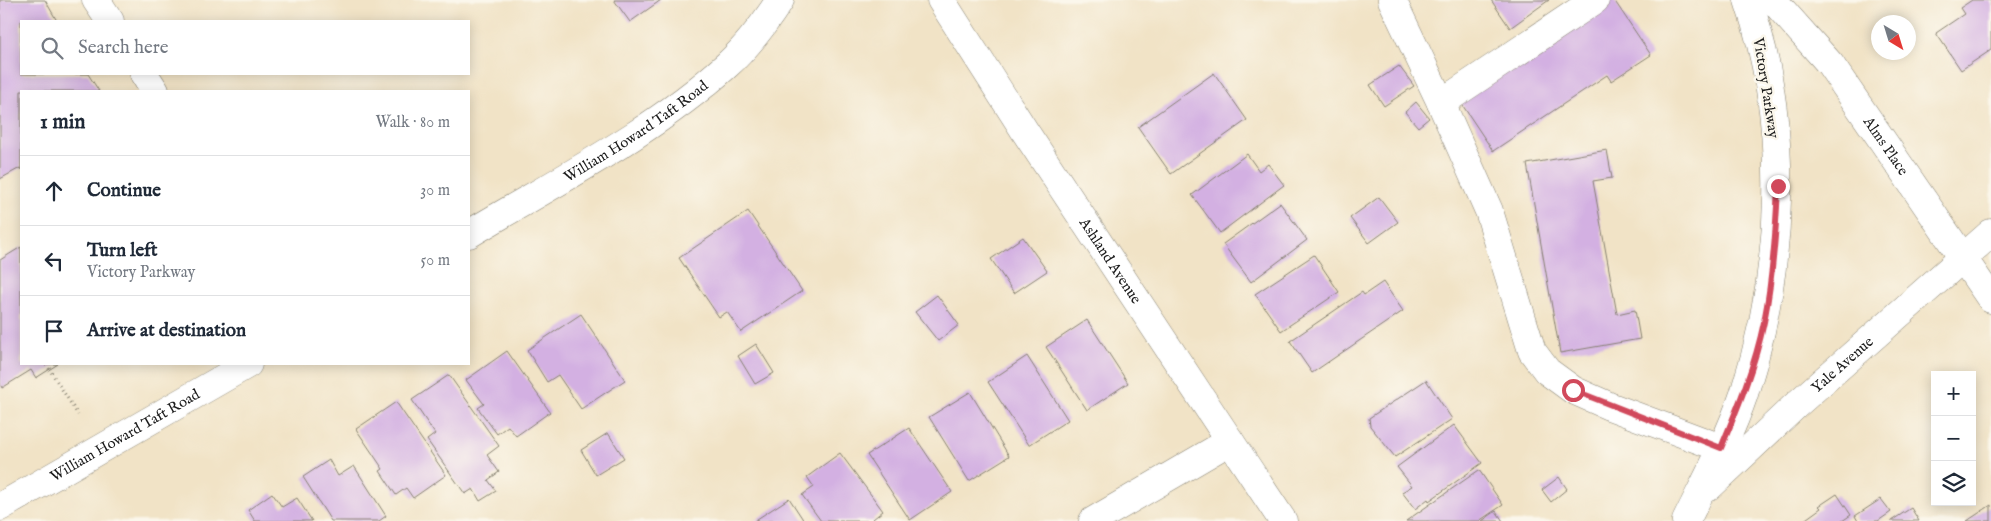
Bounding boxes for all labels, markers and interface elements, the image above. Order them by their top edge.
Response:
north arrow [1871,15,1916,60]
search box [20,20,470,75]
icon: search [38,34,66,62]
street label: Victory Parkway [1749,35,1783,140]
text: Search here [78,36,169,60]
street label: William Howard Taft Road [560,75,712,186]
text: 1 min [40,109,85,136]
street label: Alms Place [1859,112,1913,179]
text: Walk · 80 m [375,113,450,133]
route end [1767,175,1790,198]
icon: ahead [40,177,68,205]
text: Continue [87,179,161,203]
text: 30 m [420,181,450,201]
street label: Ashland Avenue [1075,213,1146,307]
text: Turn left [87,239,158,263]
icon: left [40,247,68,275]
text: 50 m [421,251,450,271]
text: Victory Parkway [87,263,195,283]
icon: arrive [40,317,68,345]
text: Arrive at destination [87,319,246,343]
street label: Yale Avenue [1807,332,1877,397]
map controls [1931,371,1976,506]
button: + [1931,371,1976,416]
route start [1562,379,1585,402]
street label: William Howard Taft Road [46,384,204,486]
button: − [1931,416,1976,461]
button: layers [1931,461,1976,506]

